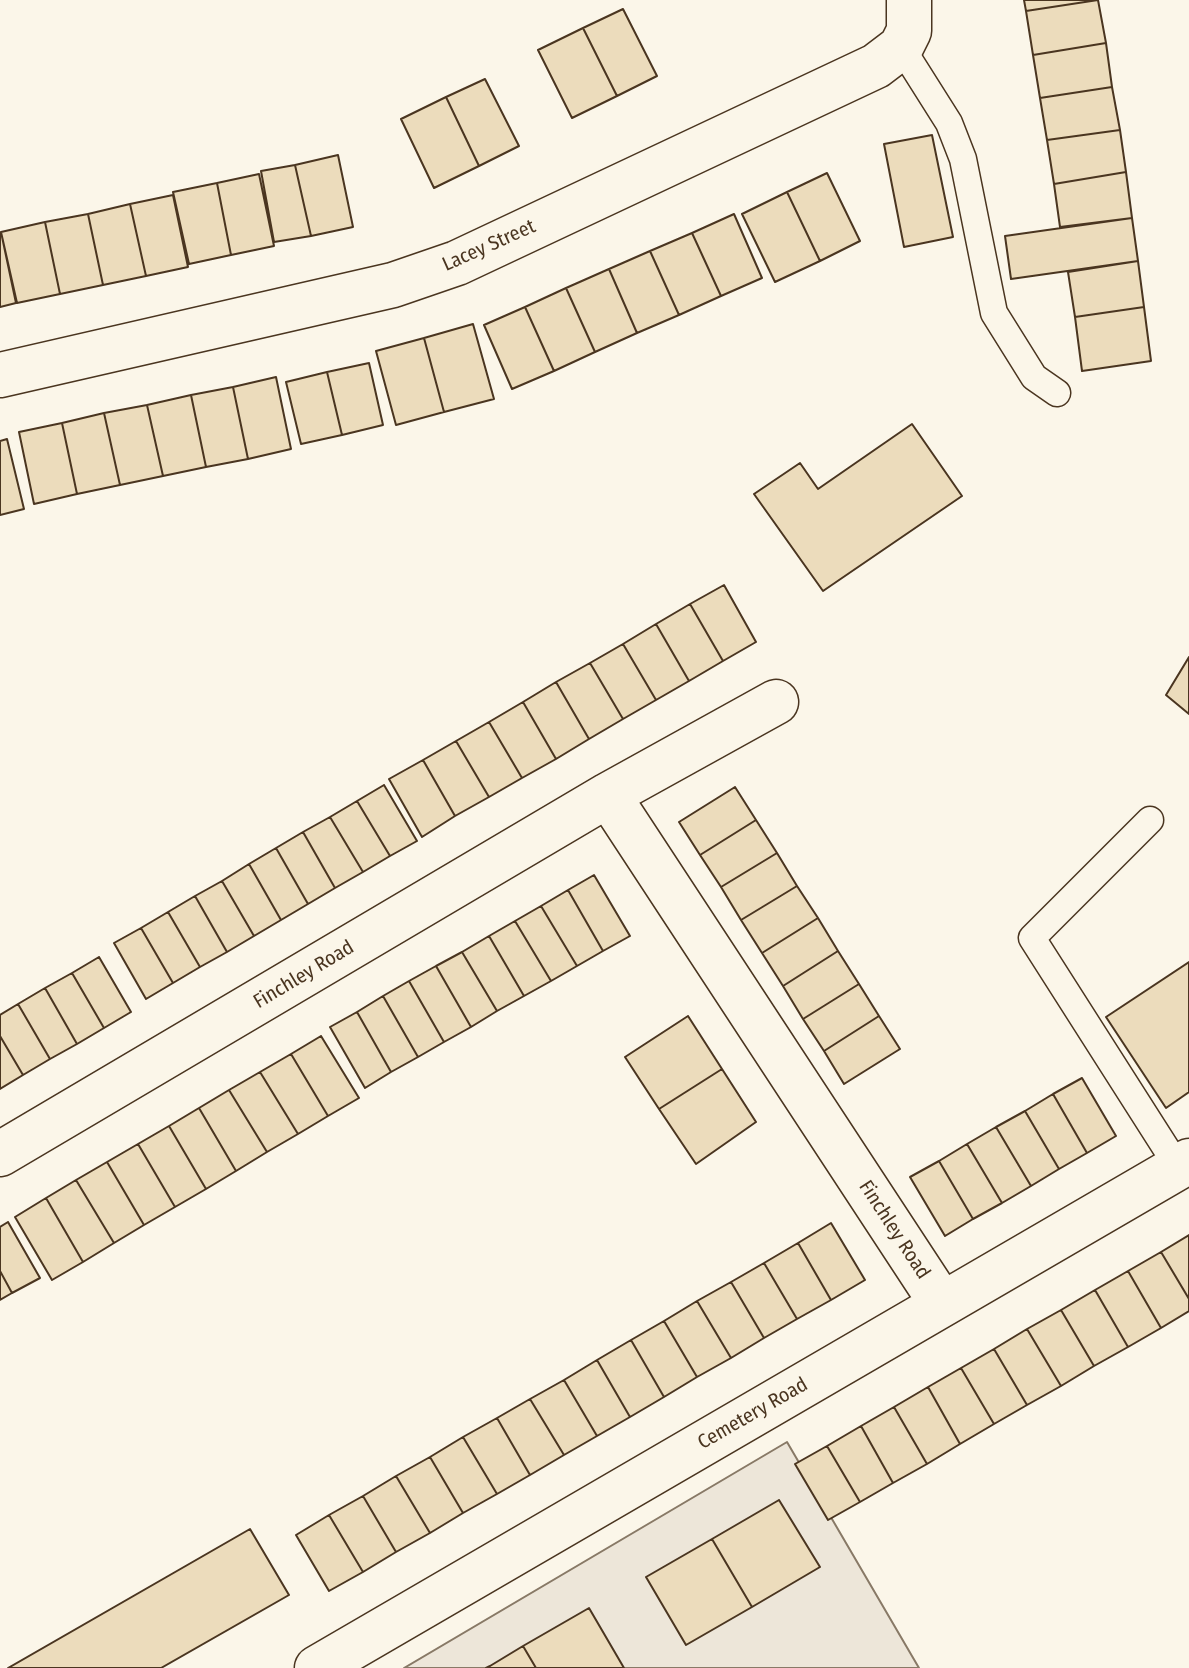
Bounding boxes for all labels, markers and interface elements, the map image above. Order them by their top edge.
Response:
street label: Lacey Street [439,215,539,277]
street label: Finchley Road [249,936,359,1014]
street label: Finchley Road [853,1176,935,1284]
street label: Cemetery Road [694,1373,812,1455]

